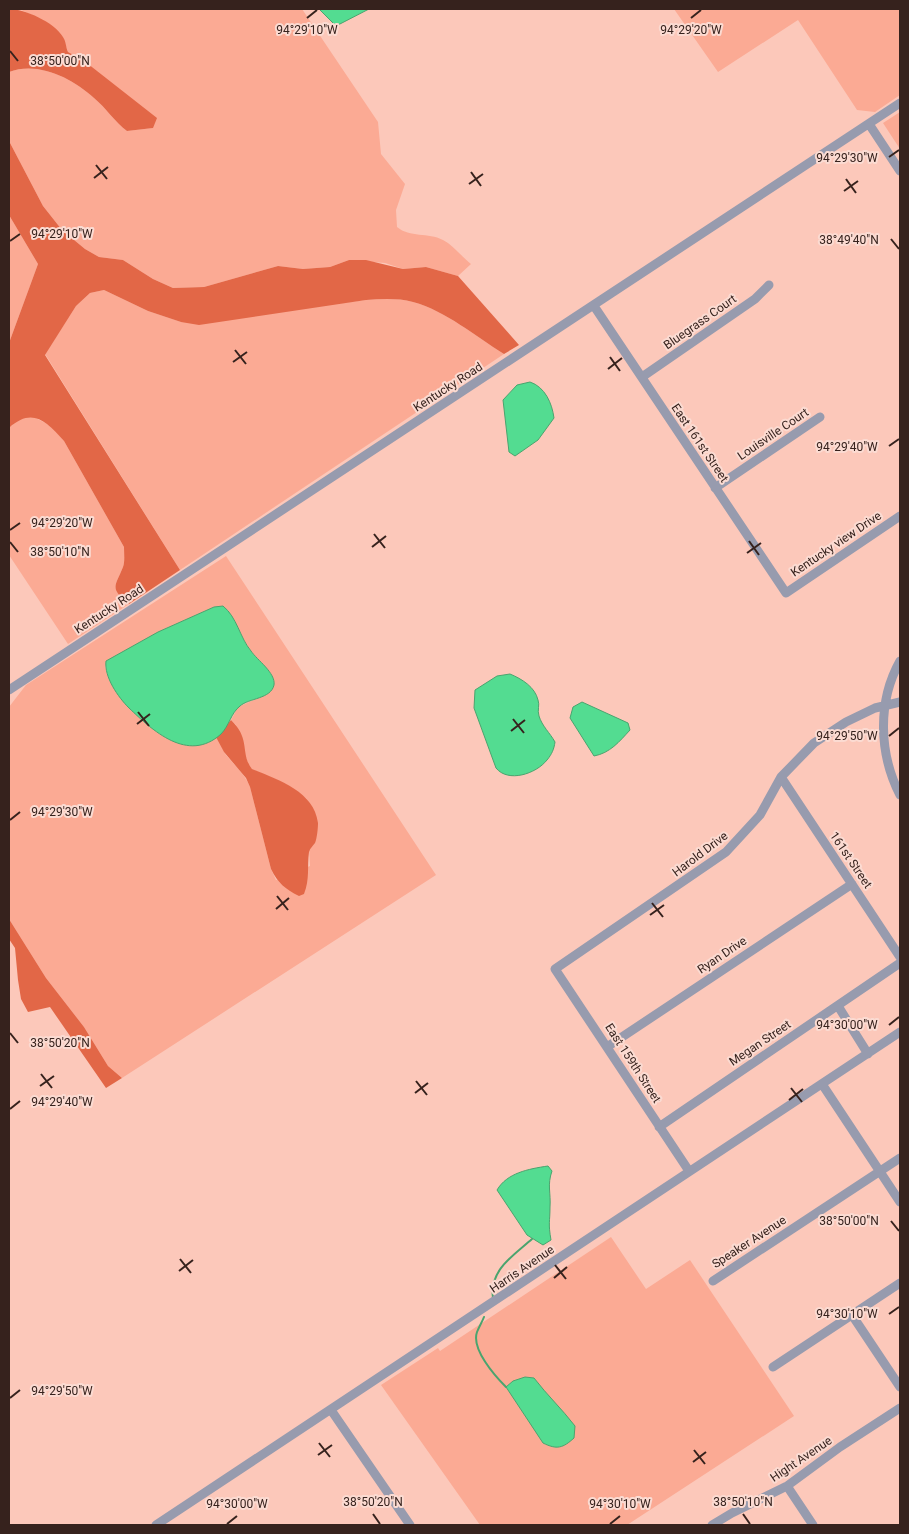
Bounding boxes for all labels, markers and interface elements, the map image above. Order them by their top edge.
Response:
text: 94°29'10"W [276,23,338,37]
text: 94°29'20"W [660,23,722,37]
text: 38°50'00"N [30,54,90,68]
text: 94°29'30"W [816,151,878,165]
text: 94°29'10"W [31,227,93,241]
text: 38°49'40"N [819,233,879,247]
street label: Bluegrass Court [661,292,739,352]
street label: Kentucky Road [411,359,485,415]
street label: East 161st Street [669,401,731,485]
street label: Louisville Court [735,405,811,463]
text: 94°29'40"W [816,440,878,454]
street label: Kentucky view Drive [788,509,884,579]
text: 94°29'20"W [31,516,93,530]
text: 38°50'10"N [30,545,90,559]
street label: Kentucky Road [72,581,146,637]
text: 94°29'50"W [816,729,878,743]
text: 94°29'30"W [31,805,93,819]
street label: Harold Drive [670,829,730,879]
street label: 161st Street [827,829,875,891]
street label: Ryan Drive [695,934,749,976]
street label: Megan Street [726,1017,794,1069]
text: 94°30'00"W [816,1018,878,1032]
street label: East 159th Street [602,1021,664,1105]
text: 38°50'20"N [30,1036,90,1050]
text: 94°29'40"W [31,1095,93,1109]
street label: Speaker Avenue [709,1213,789,1271]
text: 38°50'00"N [819,1214,879,1228]
street label: Harris Avenue [487,1242,557,1296]
text: 94°30'10"W [816,1307,878,1321]
text: 94°29'50"W [31,1384,93,1398]
street label: Hight Avenue [768,1433,834,1485]
text: 38°50'20"N [343,1495,403,1509]
text: 38°50'10"N [713,1495,773,1509]
text: 94°30'00"W [206,1497,268,1511]
text: 94°30'10"W [589,1497,651,1511]

